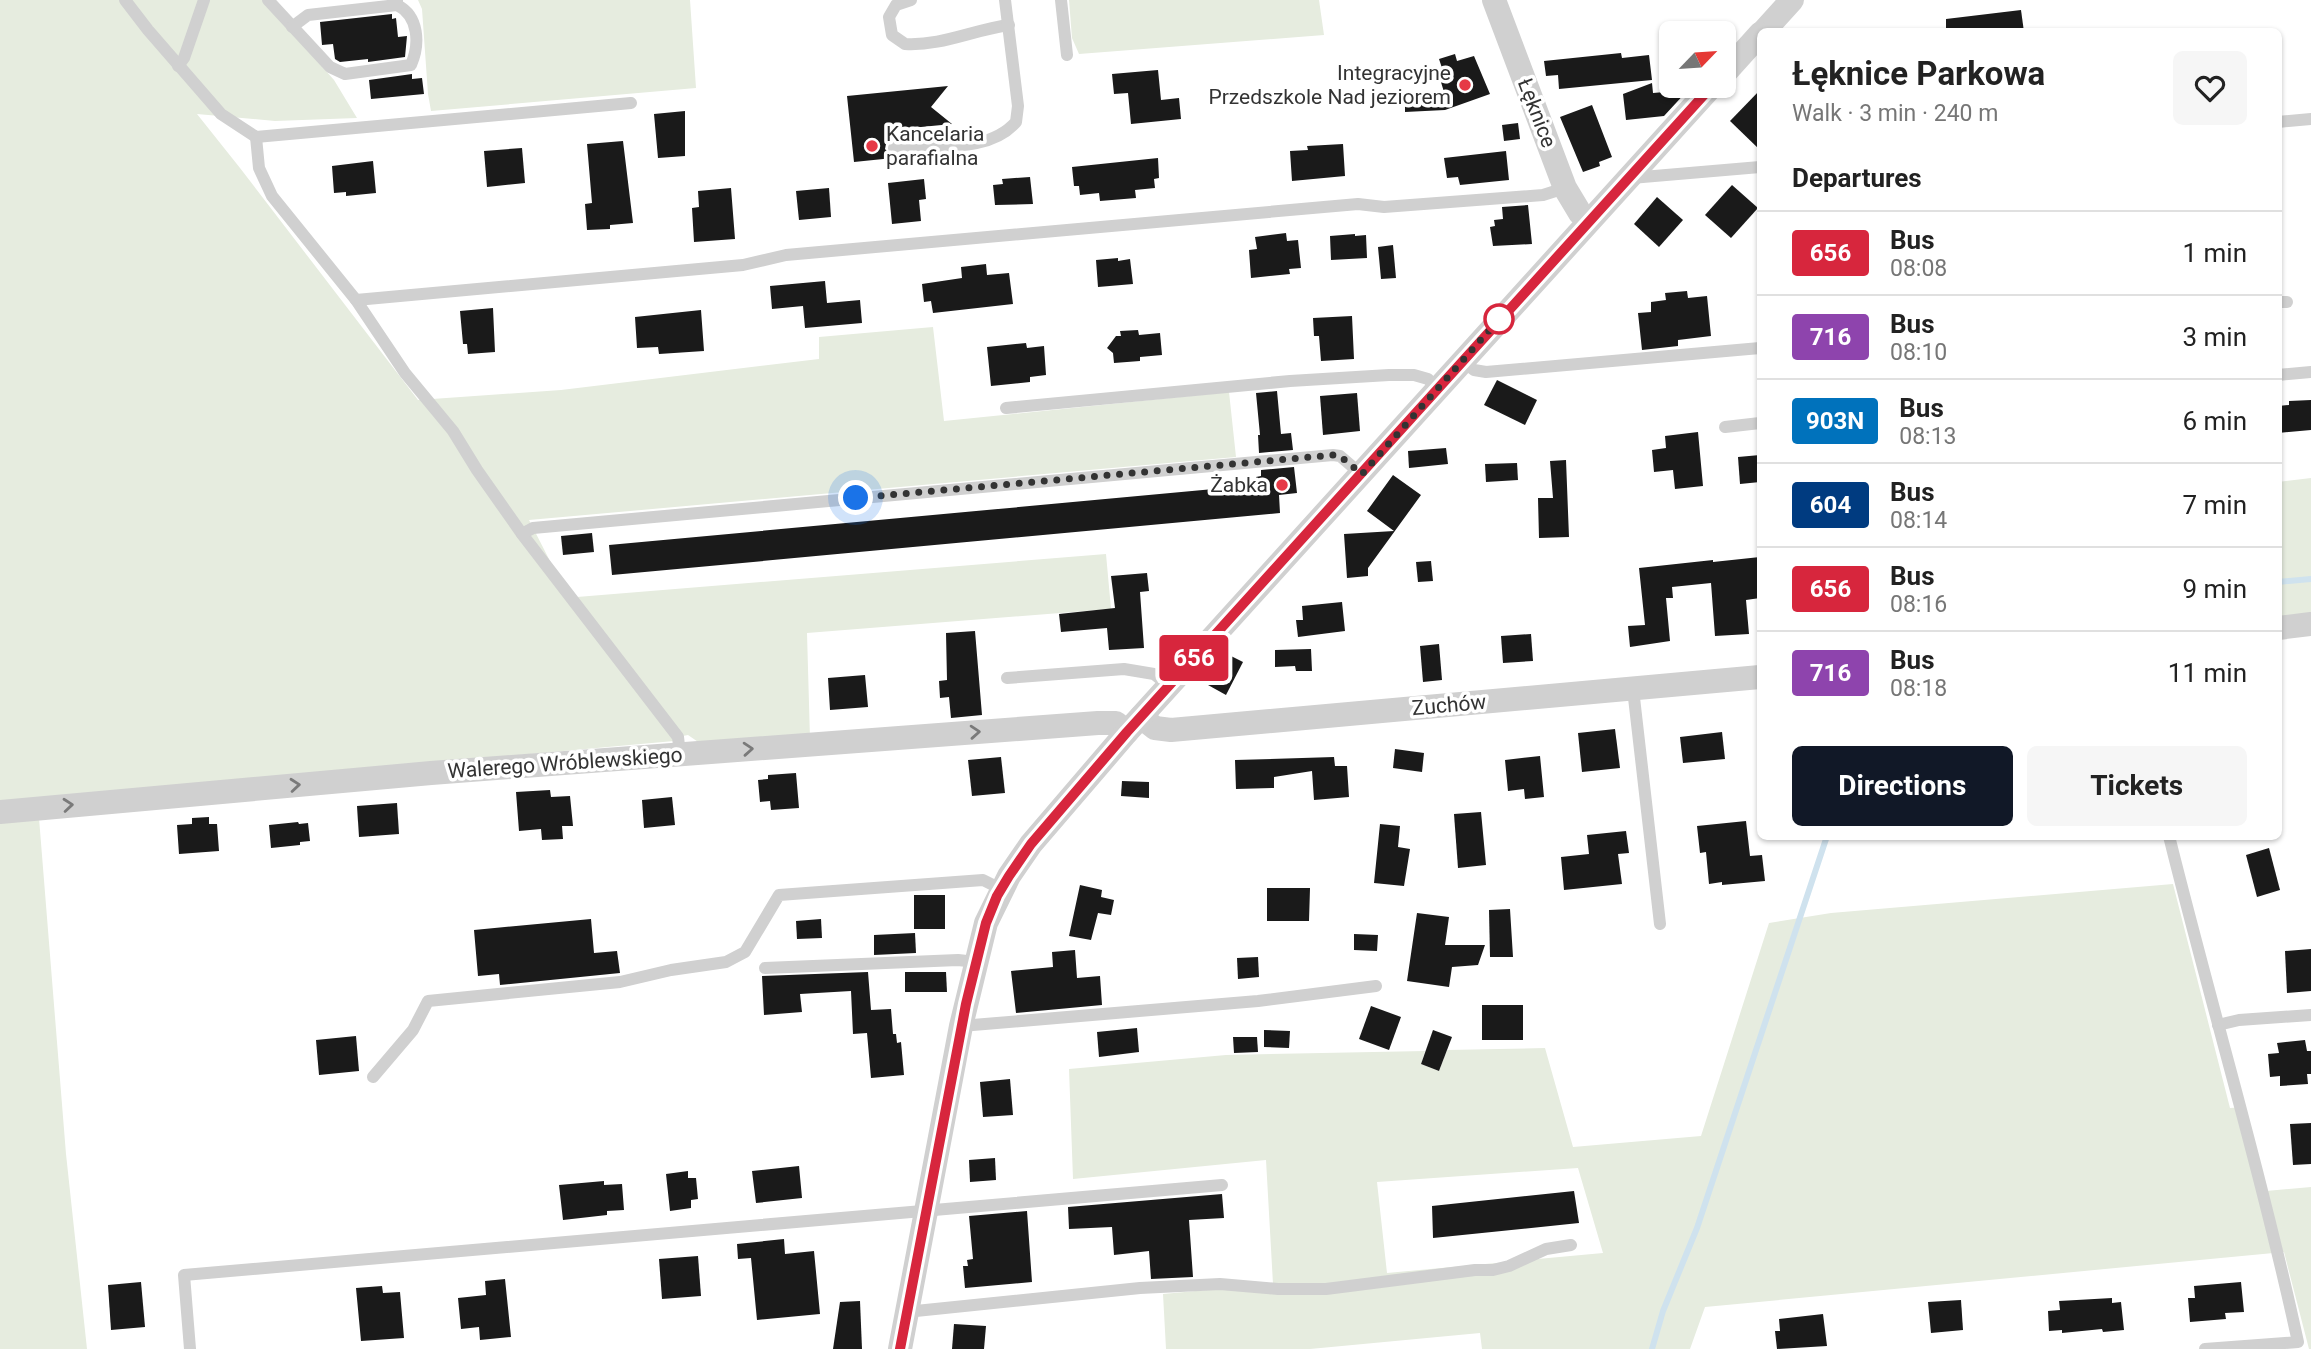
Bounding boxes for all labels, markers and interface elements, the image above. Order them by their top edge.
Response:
north arrow [1659,21,1736,98]
map controls [1659,21,1736,98]
button: heart [2173,51,2247,125]
text: Łęknice Parkowa [1792,54,2045,93]
place label: Integracyjne Przedszkole Nad jeziorem [1208,61,1451,109]
street label: Łęknice [1513,75,1561,151]
marker: Integracyjne Przedszkole Nad jeziorem [1457,77,1473,93]
text: Walk · 3 min · 240 m [1792,100,1998,127]
place label: Kancelaria parafialna [886,122,985,170]
marker: Kancelaria parafialna [864,138,880,154]
text: Departures [1792,163,1922,193]
text: Bus [1890,225,1935,255]
text: 1 min [2182,238,2247,268]
text: 656 [1810,239,1851,267]
text: 08:08 [1890,255,1947,282]
unlabelled marker [1484,304,1514,334]
text: Bus [1890,309,1935,339]
text: 3 min [2182,322,2247,352]
text: 716 [1810,323,1851,351]
text: 08:10 [1890,339,1947,366]
text: Bus [1899,393,1944,423]
text: 6 min [2182,406,2247,436]
text: 903N [1806,407,1864,435]
text: 08:13 [1899,423,1957,450]
place label: Żabka [1210,473,1268,497]
marker: Żabka [1274,477,1290,493]
text: Bus [1890,477,1935,507]
your location [838,480,873,515]
text: 7 min [2182,490,2247,520]
text: 604 [1810,491,1851,519]
text: 08:14 [1890,507,1947,534]
text: Bus [1890,561,1935,591]
text: 9 min [2182,574,2247,604]
text: 656 [1810,575,1851,603]
text: 08:16 [1890,591,1947,618]
line badge: 656 [1154,635,1234,681]
text: 656 [1173,644,1215,672]
text: Bus [1890,645,1935,675]
text: 11 min [2168,658,2247,688]
text: 716 [1810,659,1851,687]
text: 08:18 [1890,675,1947,702]
street label: Zuchów [1411,690,1487,720]
one-way arrow [970,725,981,740]
one-way arrow [743,742,754,757]
street label: Walerego Wróblewskiego [447,743,683,783]
button: Directions [1792,746,2013,826]
button: Tickets [2027,746,2247,826]
one-way arrow [289,778,300,793]
one-way arrow [63,798,74,813]

